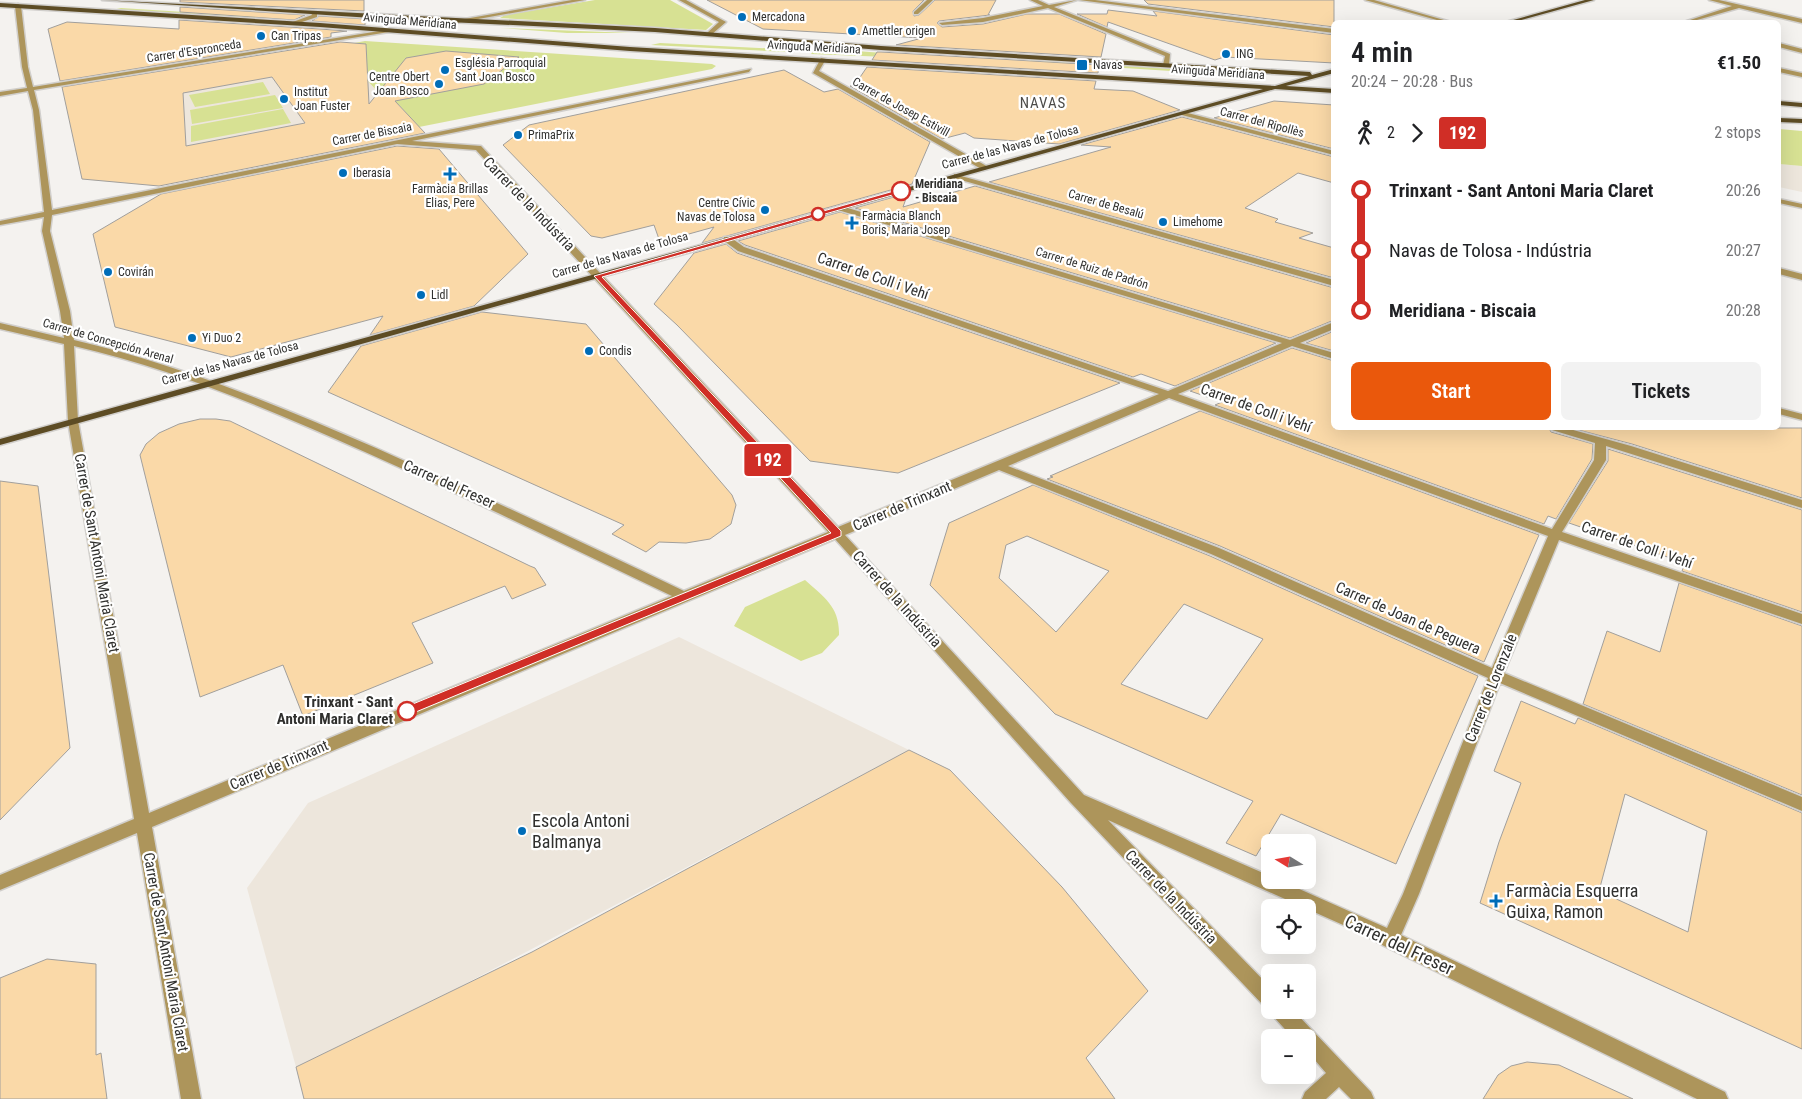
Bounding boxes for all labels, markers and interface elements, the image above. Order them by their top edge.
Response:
street label: Avinguda Meridiana [363,10,457,32]
place label: Mercadona [752,10,805,24]
marker: Mercadona [736,11,748,23]
place label: Amettler origen [862,24,935,38]
marker: Amettler origen [846,25,858,37]
place label: Can Tripas [271,29,321,43]
marker: Can Tripas [255,30,267,42]
text: 4 min [1351,36,1413,69]
street label: Carrer d'Espronceda [146,37,242,65]
street label: Avinguda Meridiana [767,38,861,56]
place label: ING [1236,47,1254,61]
marker: ING [1220,48,1232,60]
text: €1.50 [1717,51,1761,74]
place label: Església Parroquial Sant Joan Bosco [455,56,546,84]
marker: Navas [1075,58,1089,72]
place label: Navas [1093,58,1122,72]
street label: Avinguda Meridiana [1171,62,1265,82]
marker: Església Parroquial Sant Joan Bosco [439,64,451,76]
place label: Centre Obert Joan Bosco [369,70,429,98]
text: 20:24 – 20:28 · Bus [1351,72,1473,91]
street label: Carrer de Josep Estivill [850,74,952,140]
marker: Centre Obert Joan Bosco [433,78,445,90]
place label: Institut Joan Fuster [294,85,350,113]
marker: Institut Joan Fuster [278,93,290,105]
district label: NAVAS [1020,94,1066,112]
street label: Carrer del Ripollès [1218,104,1306,140]
street label: Carrer de Biscaia [331,119,413,149]
icon: walk [1351,119,1379,147]
icon: forward [1403,119,1431,147]
street label: Carrer de las Navas de Tolosa [940,122,1080,172]
text: 192 [1449,122,1476,143]
text: 2 [1387,123,1395,142]
text: 2 stops [1714,123,1761,142]
place label: PrimaPrix [528,128,574,142]
marker: PrimaPrix [512,129,524,141]
street label: Carrer de la Indústria [479,153,579,255]
place label: Iberasia [353,166,391,180]
marker: Iberasia [337,167,349,179]
marker: Farmàcia Brillas Elias, Pere [444,168,456,180]
place label: Meridiana - Biscaia [915,177,963,205]
text: Trinxant - Sant Antoni Maria Claret [1389,179,1653,202]
marker: Meridiana - Biscaia [891,181,911,201]
text: 20:26 [1726,181,1761,200]
place label: Farmàcia Brillas Elias, Pere [412,182,488,210]
street label: Carrer de Besalú [1067,187,1146,222]
place label: Centre Cívic Navas de Tolosa [677,196,755,224]
marker: Centre Cívic Navas de Tolosa [759,204,771,216]
unlabelled marker [811,207,825,221]
place label: Farmàcia Blanch Boris, Maria Josep [862,209,950,237]
place label: Limehome [1173,215,1223,229]
marker: Limehome [1157,216,1169,228]
marker: Farmàcia Blanch Boris, Maria Josep [846,217,858,229]
street label: Carrer de las Navas de Tolosa [550,229,690,281]
text: Navas de Tolosa - Indústria [1389,239,1592,262]
text: 20:27 [1726,241,1761,260]
street label: Carrer de Ruiz de Padrón [1034,244,1150,292]
street label: Carrer de Coll i Vehí [815,248,933,304]
place label: Covirán [118,265,154,279]
marker: Covirán [102,266,114,278]
place label: Lidl [431,288,448,302]
marker: Lidl [415,289,427,301]
text: Meridiana - Biscaia [1389,299,1536,322]
text: 20:28 [1726,301,1761,320]
street label: Carrer de Concepción Arenal [41,316,175,366]
place label: Yi Duo 2 [202,331,241,345]
marker: Yi Duo 2 [186,332,198,344]
street label: Carrer de las Navas de Tolosa [160,338,300,388]
place label: Condis [599,344,632,358]
marker: Condis [583,345,595,357]
button: Start [1351,362,1551,420]
button: Tickets [1561,362,1761,420]
street label: Carrer de Coll i Vehí [1198,380,1315,437]
line badge: 192 [739,444,797,476]
text: 192 [754,449,782,470]
street label: Carrer de Sant Antoni Maria Claret [71,452,123,654]
street label: Carrer del Freser [401,456,498,512]
street label: Carrer de Trinxant [850,477,954,535]
street label: Carrer de Coll i Vehí [1579,517,1697,573]
street label: Carrer de la Indústria [849,547,945,651]
street label: Carrer de Joan de Peguera [1333,578,1483,658]
street label: Carrer de Lorenzale [1461,631,1521,745]
place label: Trinxant - Sant Antoni Maria Claret [277,693,393,728]
marker: Trinxant - Sant Antoni Maria Claret [397,701,417,721]
street label: Carrer de Trinxant [227,736,331,794]
place label: Escola Antoni Balmanya [532,810,630,852]
marker: Escola Antoni Balmanya [516,825,528,837]
north arrow [1261,834,1316,889]
map controls [1261,834,1316,1084]
street label: Carrer de la Indústria [1121,846,1221,948]
street label: Carrer de Sant Antoni Maria Claret [140,851,192,1053]
place label: Farmàcia Esquerra Guixa, Ramon [1506,880,1638,922]
marker: Farmàcia Esquerra Guixa, Ramon [1490,895,1502,907]
button: locate [1261,899,1316,954]
street label: Carrer del Freser [1341,910,1457,979]
button: + [1261,964,1316,1019]
button: − [1261,1029,1316,1084]

